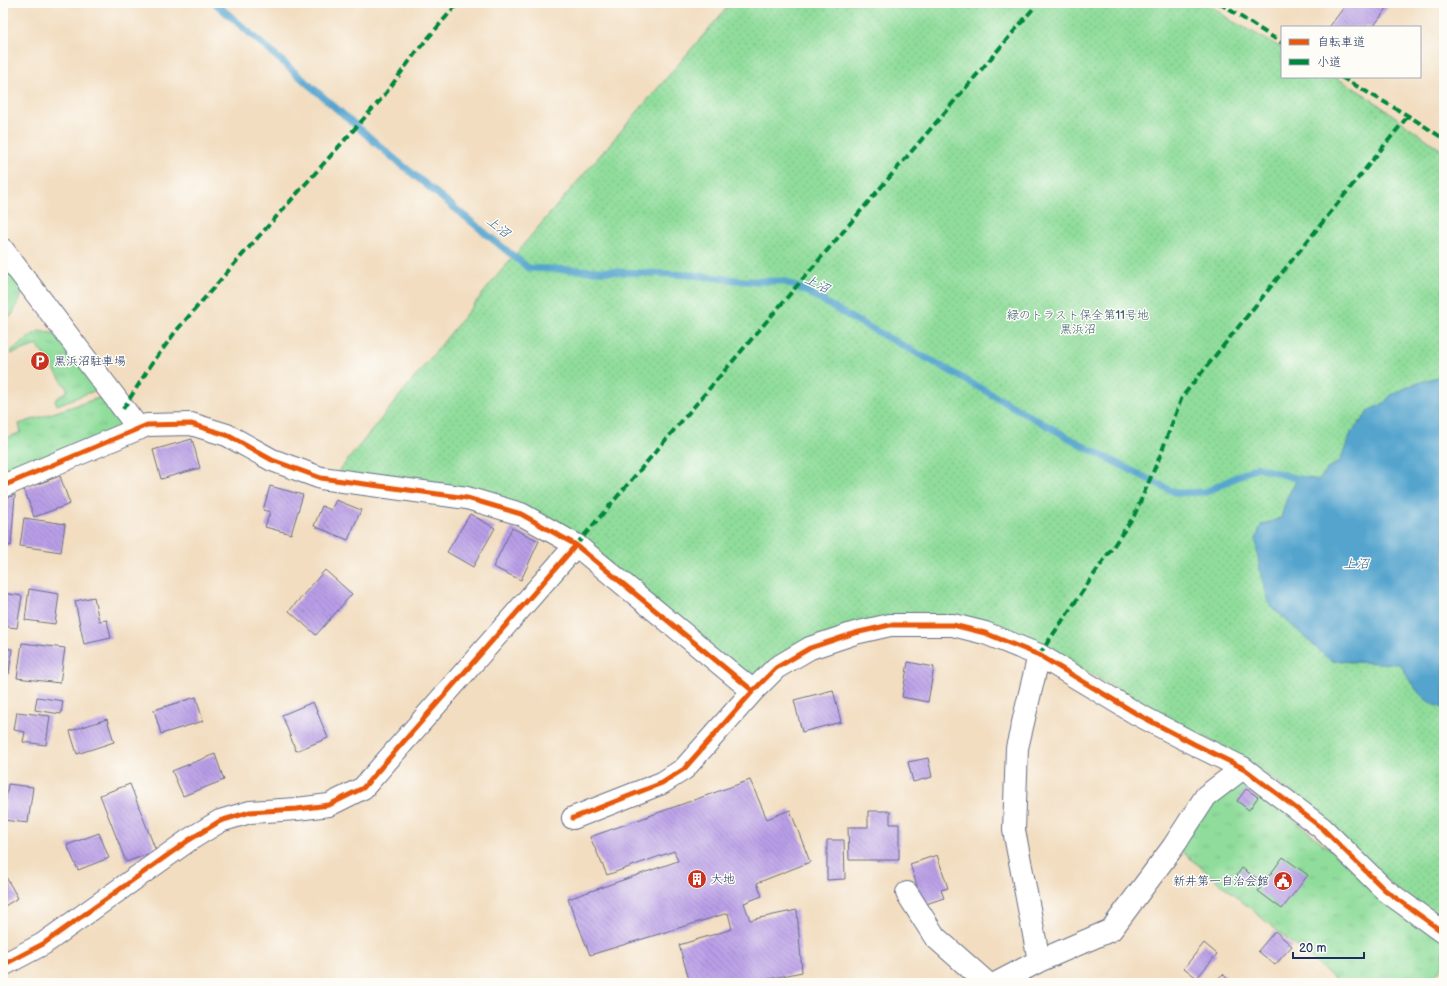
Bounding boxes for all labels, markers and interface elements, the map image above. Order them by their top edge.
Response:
legend [1281,26,1421,78]
text: 自転車道 [1317,35,1365,50]
text: 小道 [1317,55,1341,70]
water label: 上沼 [483,213,514,242]
water label: 上沼 [802,271,833,297]
park label: 緑のトラスト保全第11号地 黒浜沼 [1007,308,1149,337]
parking icon: 黒浜沼駐車場 [29,350,51,372]
place label: 黒浜沼駐車場 [54,354,126,369]
water label: 上沼 [1343,556,1370,572]
building icon: 大地 [686,868,708,890]
public building icon: 新井第一自治会館 [1272,870,1294,892]
place label: 大地 [711,872,735,887]
place label: 新井第一自治会館 [1173,874,1269,889]
scale bar [1293,934,1364,960]
text: 20 m [1299,941,1326,956]

